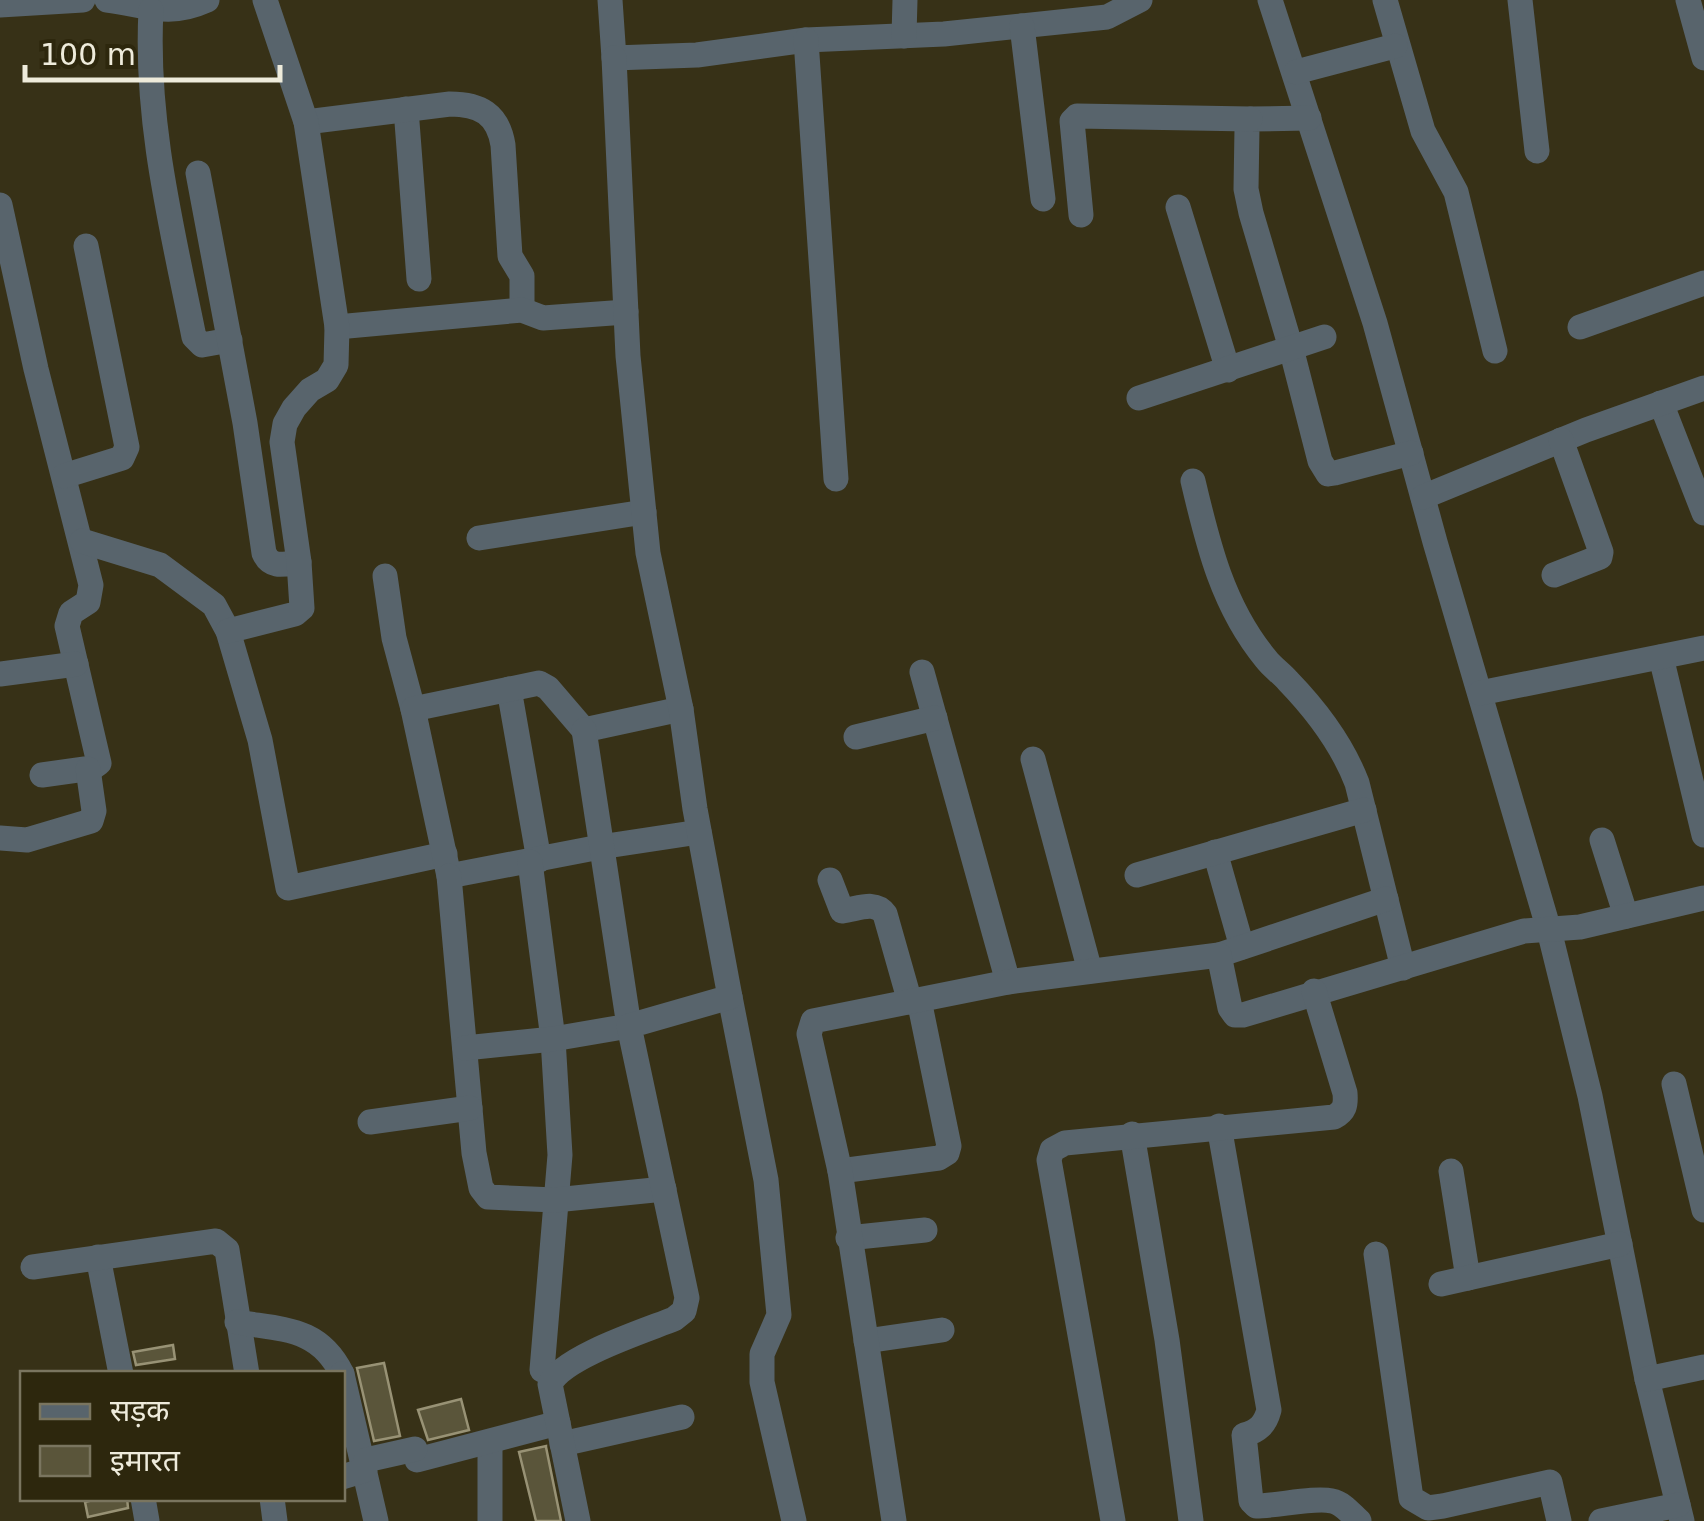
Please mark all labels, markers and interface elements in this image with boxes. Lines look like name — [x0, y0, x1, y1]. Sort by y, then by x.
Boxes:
scale bar — [25, 20, 280, 82]
text: 100 m — [40, 37, 136, 72]
legend — [20, 1371, 345, 1501]
text: सड़क — [110, 1393, 170, 1428]
text: इमारत — [110, 1443, 181, 1478]

